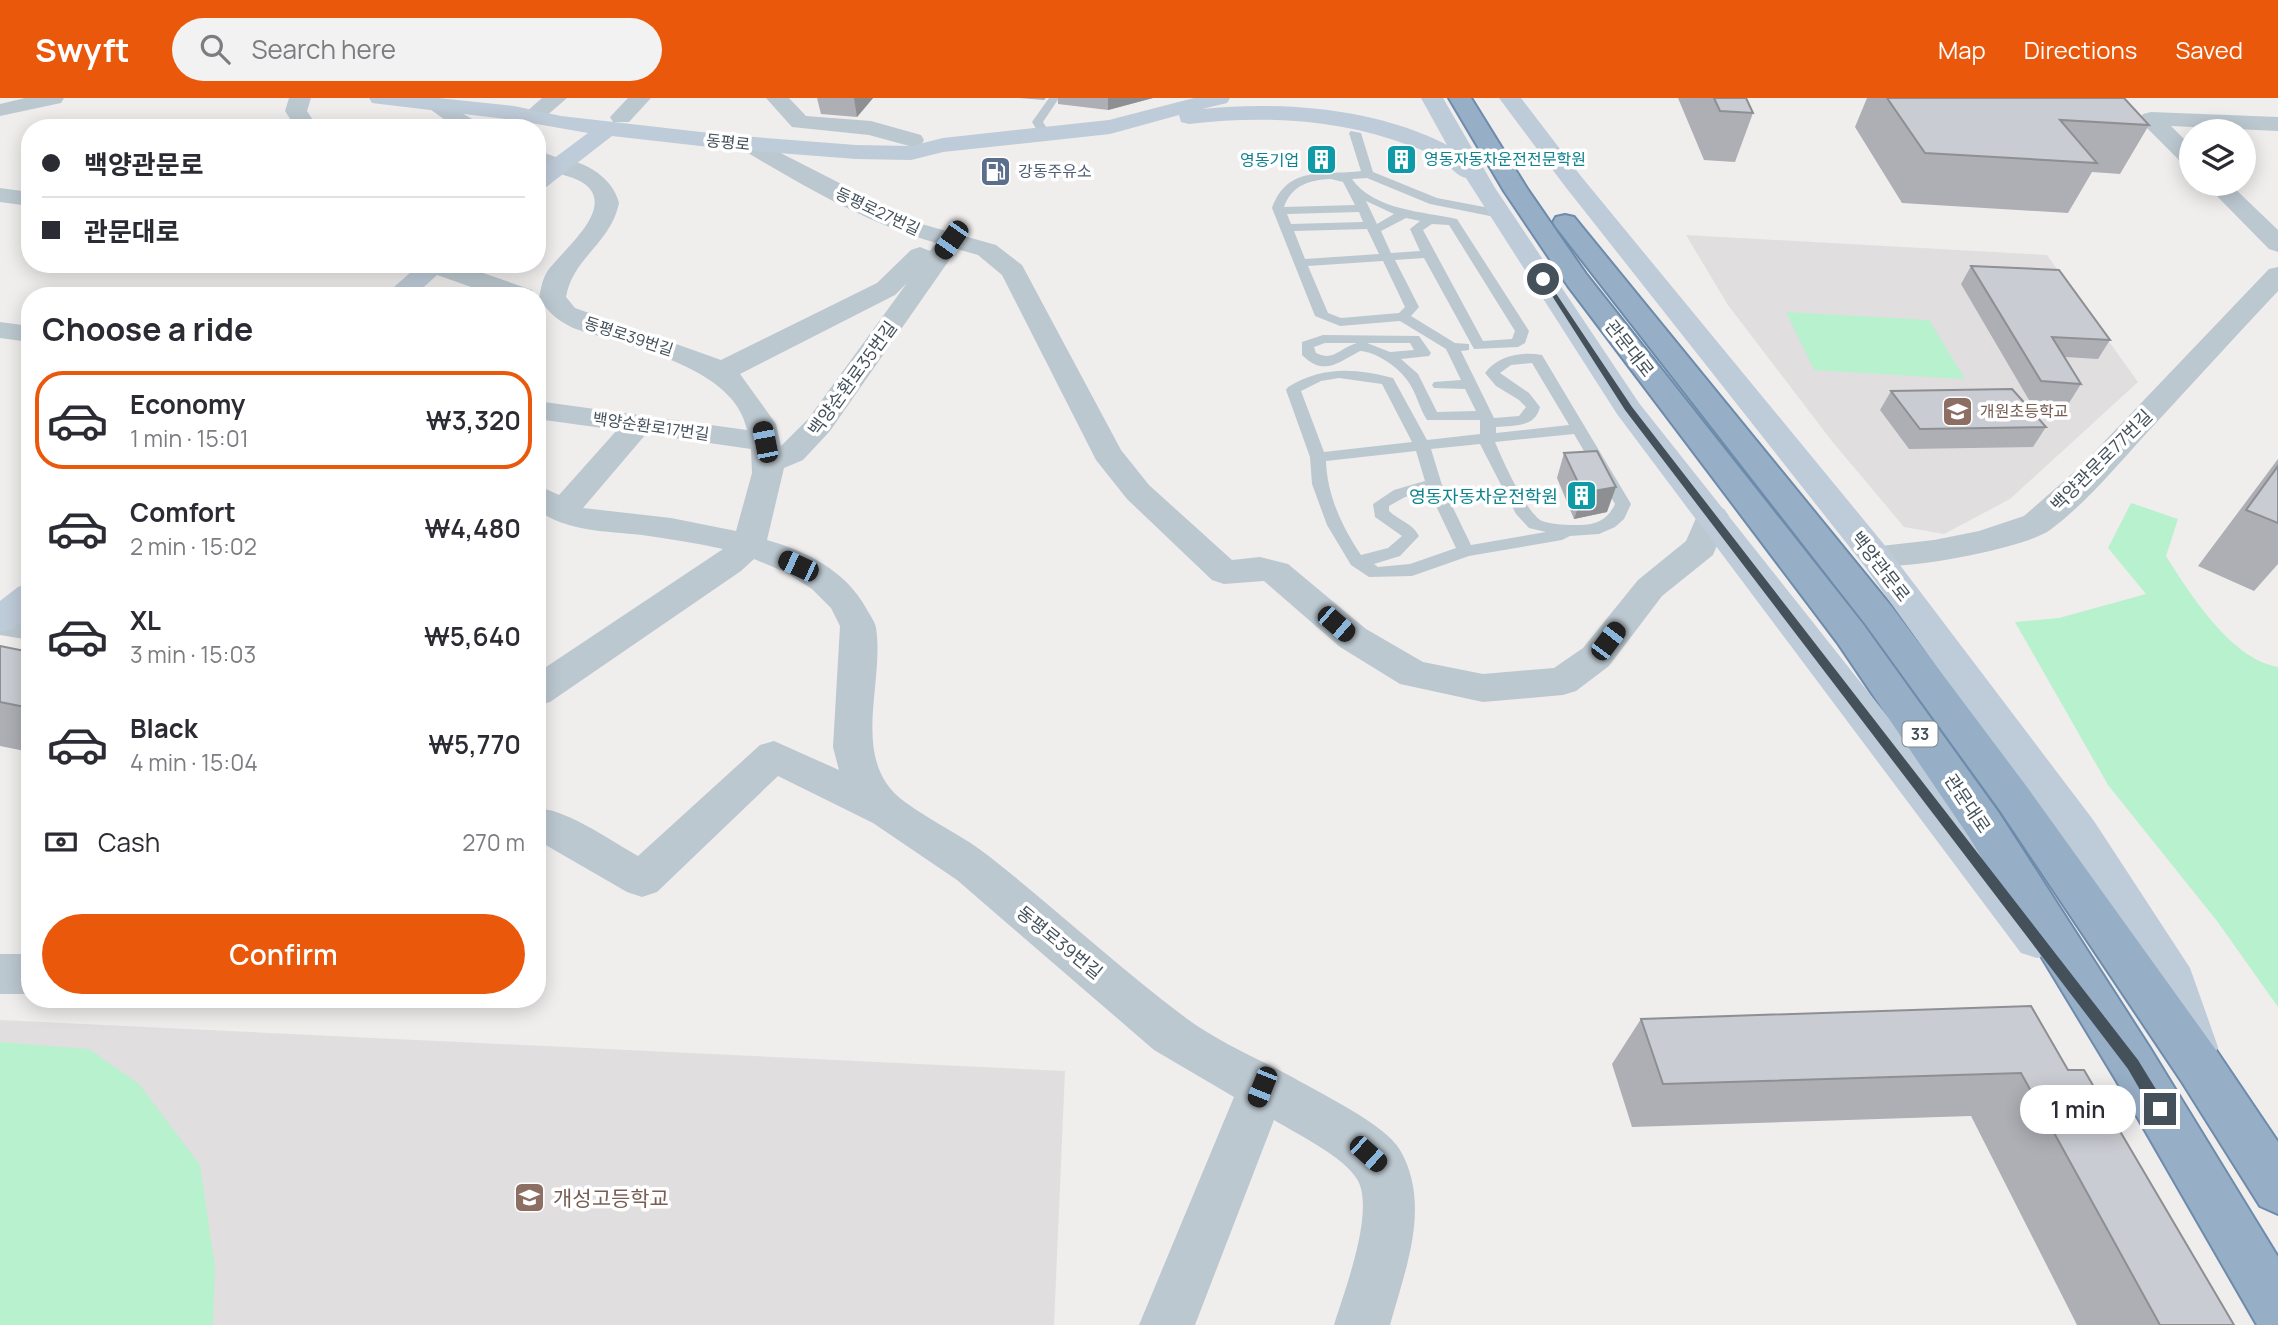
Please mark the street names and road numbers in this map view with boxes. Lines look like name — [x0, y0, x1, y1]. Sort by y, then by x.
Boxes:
street label: 동평로 — [705, 129, 751, 155]
street label: 동평로27번길 — [832, 182, 924, 240]
street label: 동평로39번길 — [582, 311, 676, 361]
street label: 관문대로 — [1600, 315, 1660, 381]
street label: 백양순환로35번길 — [802, 316, 902, 440]
street label: 백양관문로77번길 — [2045, 404, 2157, 516]
street label: 백양순환로17번길 — [591, 407, 711, 445]
street label: 백양관문로 — [1846, 526, 1916, 606]
road number: 33 — [1902, 722, 1938, 747]
street label: 관문대로 — [1940, 769, 1996, 837]
street label: 동평로39번길 — [1012, 900, 1108, 984]

